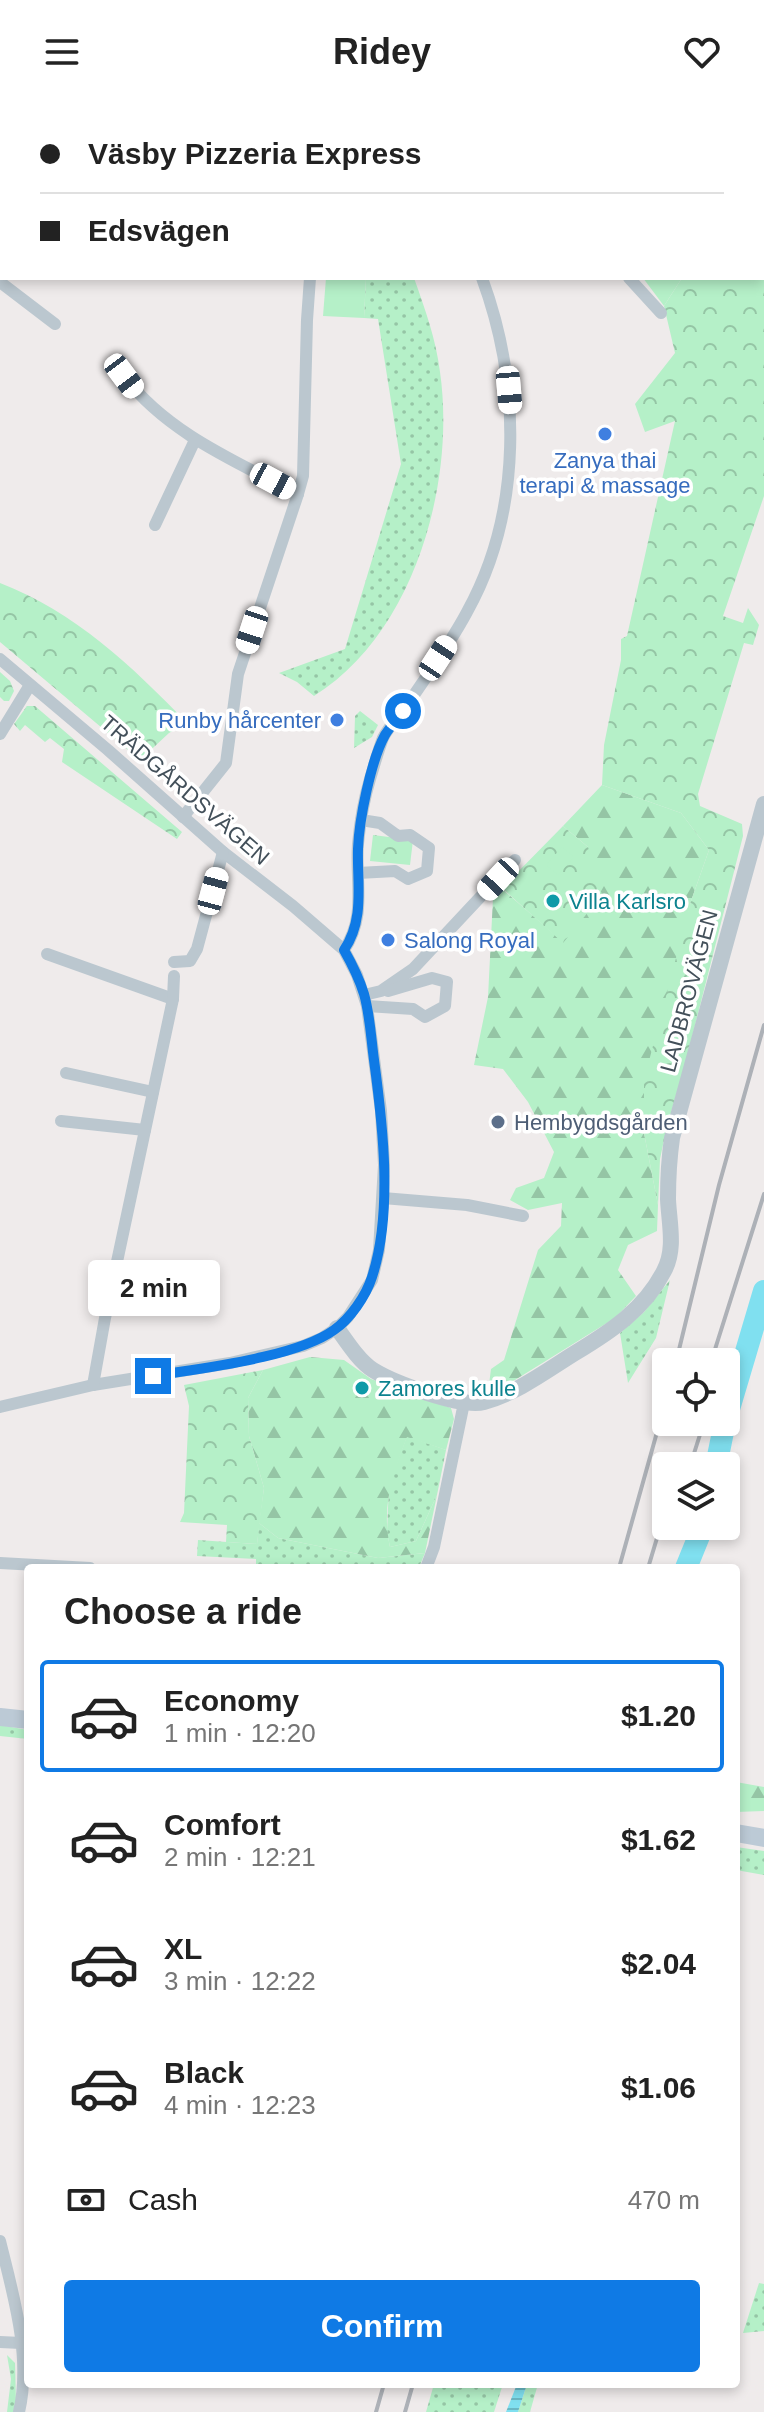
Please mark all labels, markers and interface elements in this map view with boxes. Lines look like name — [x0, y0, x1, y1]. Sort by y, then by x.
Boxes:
icon: menu — [40, 30, 84, 74]
icon: heart — [680, 30, 724, 74]
text: Ridey — [333, 31, 431, 72]
text: Väsby Pizzeria Express — [88, 137, 422, 170]
text: Edsvägen — [88, 214, 230, 247]
car — [100, 350, 148, 402]
car — [495, 365, 523, 415]
marker: Zanya thai terapi & massage — [596, 425, 614, 443]
place label: Zanya thai terapi & massage — [519, 448, 691, 498]
car — [246, 459, 300, 503]
car — [233, 603, 271, 657]
car — [415, 631, 461, 685]
route start — [385, 693, 421, 729]
place label: Runby hårcenter — [158, 708, 321, 733]
street label: TRÄDGÅRDSVÄGEN — [96, 710, 274, 870]
marker: Runby hårcenter — [328, 711, 346, 729]
car — [473, 853, 523, 905]
car — [195, 865, 231, 917]
place label: Villa Karlsro — [569, 889, 686, 914]
marker: Villa Karlsro — [544, 892, 562, 910]
street label: LADBROVÄGEN — [655, 907, 723, 1075]
place label: Salong Royal — [404, 928, 535, 953]
marker: Salong Royal — [379, 931, 397, 949]
place label: Hembygdsgården — [514, 1110, 688, 1135]
marker: Hembygdsgården — [489, 1113, 507, 1131]
callout: 2 min — [87, 1260, 219, 1316]
text: 2 min — [120, 1273, 188, 1303]
map controls — [652, 1348, 740, 1540]
button: locate — [652, 1348, 740, 1436]
route end — [135, 1358, 171, 1394]
place label: Zamores kulle — [378, 1376, 516, 1401]
marker: Zamores kulle — [353, 1379, 371, 1397]
button: layers — [652, 1452, 740, 1540]
text: Choose a ride — [64, 1591, 302, 1632]
icon: car — [68, 1680, 140, 1752]
text: Economy — [164, 1684, 299, 1717]
text: $1.20 — [621, 1699, 696, 1732]
text: 1 min · 12:20 — [164, 1718, 316, 1748]
icon: car — [68, 1804, 140, 1876]
text: Comfort — [164, 1808, 281, 1841]
text: $1.62 — [621, 1823, 696, 1856]
text: 2 min · 12:21 — [164, 1842, 316, 1872]
icon: car — [68, 1928, 140, 2000]
text: XL — [164, 1932, 202, 1965]
text: $2.04 — [621, 1947, 696, 1980]
text: 3 min · 12:22 — [164, 1966, 316, 1996]
icon: car — [68, 2052, 140, 2124]
text: Black — [164, 2056, 244, 2089]
text: $1.06 — [621, 2071, 696, 2104]
text: 4 min · 12:23 — [164, 2090, 316, 2120]
icon: cash — [64, 2178, 108, 2222]
text: Cash — [128, 2183, 198, 2216]
text: 470 m — [628, 2185, 700, 2215]
button: Confirm — [64, 2280, 700, 2372]

